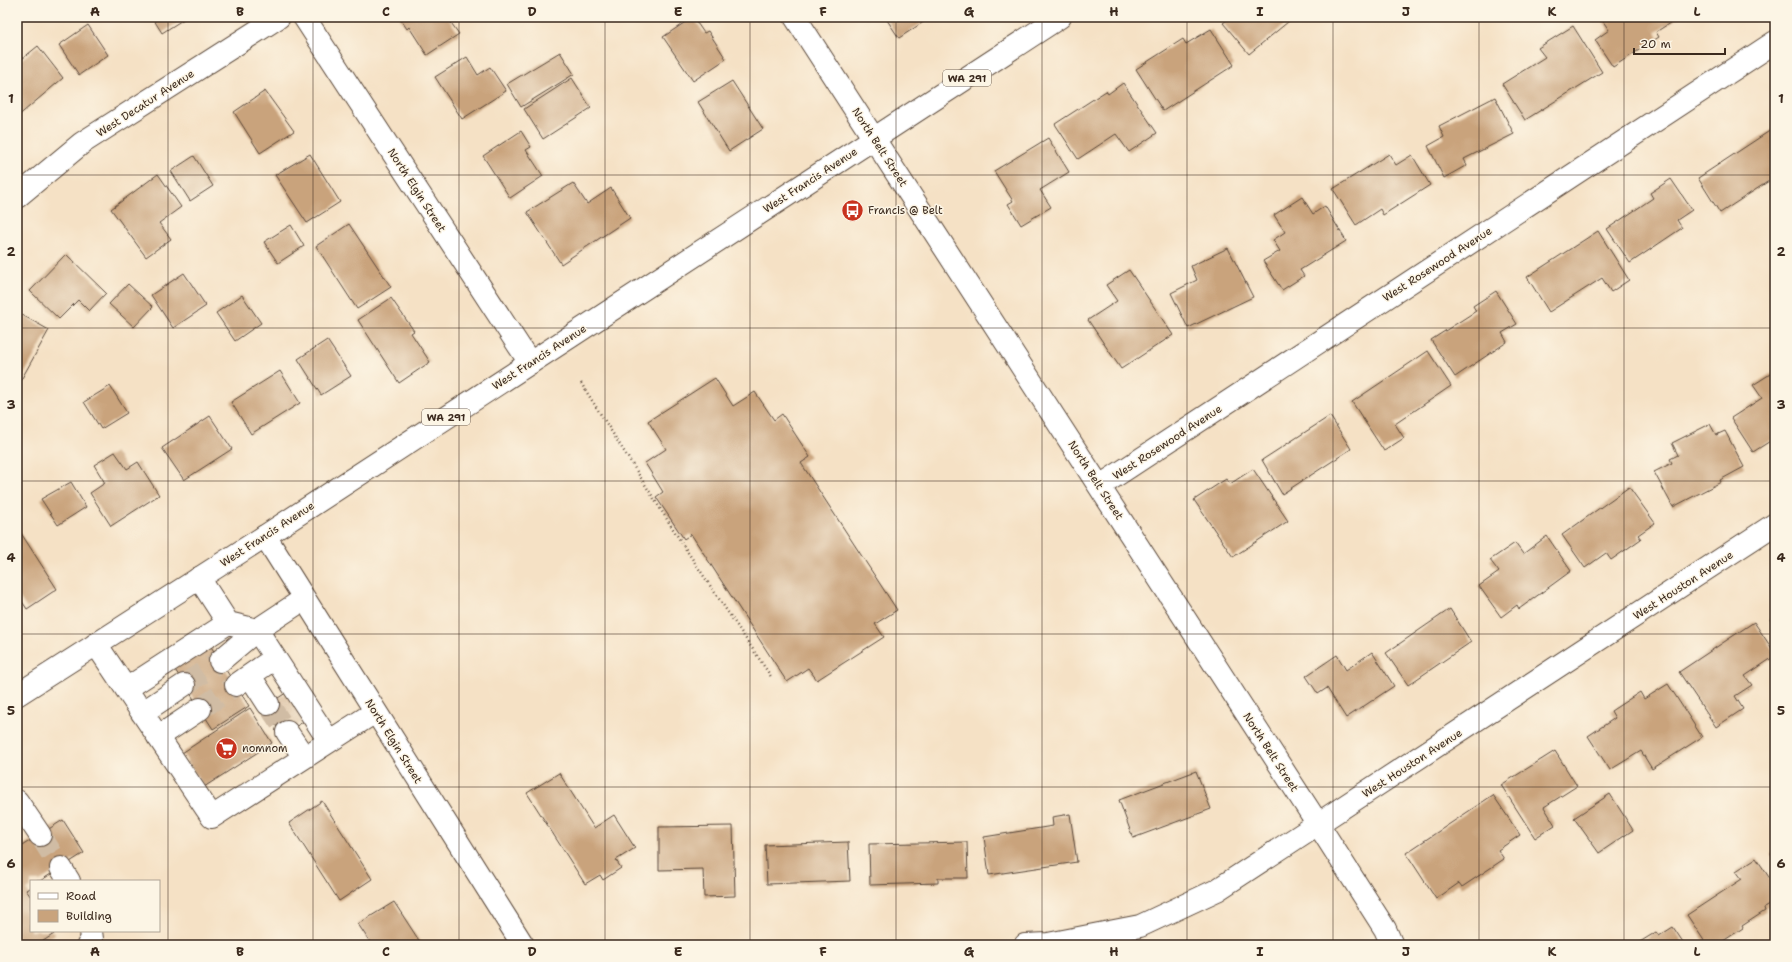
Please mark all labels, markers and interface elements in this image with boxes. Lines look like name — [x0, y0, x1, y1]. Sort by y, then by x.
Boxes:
text: A — [90, 3, 100, 20]
text: B — [236, 3, 244, 20]
text: C — [382, 3, 390, 20]
text: D — [527, 3, 537, 20]
text: E — [674, 3, 683, 20]
text: F — [819, 3, 827, 20]
text: G — [964, 3, 975, 20]
text: H — [1109, 3, 1119, 20]
text: I — [1256, 3, 1264, 20]
text: J — [1402, 3, 1410, 20]
text: K — [1548, 3, 1557, 20]
text: L — [1693, 3, 1701, 20]
scale bar — [1634, 30, 1725, 56]
text: 20 m — [1640, 36, 1671, 52]
street label: West Decatur Avenue — [93, 66, 197, 141]
road number: WA 291 — [943, 70, 991, 86]
text: 1 — [8, 90, 14, 107]
text: 1 — [1778, 90, 1784, 107]
street label: North Belt Street — [848, 105, 911, 190]
street label: West Francis Avenue — [760, 144, 860, 217]
street label: North Elgin Street — [384, 145, 449, 235]
bus stop icon: Francis @ Belt — [839, 197, 865, 223]
place label: Francis @ Belt — [868, 203, 943, 218]
street label: West Rosewood Avenue — [1380, 223, 1495, 305]
text: 2 — [6, 243, 16, 260]
text: 2 — [1776, 243, 1786, 260]
street label: West Francis Avenue — [489, 321, 589, 394]
text: 3 — [6, 396, 16, 413]
text: 3 — [1776, 396, 1786, 413]
street label: West Rosewood Avenue — [1110, 401, 1225, 483]
road number: WA 291 — [422, 409, 470, 425]
street label: North Belt Street — [1064, 438, 1127, 523]
street label: West Francis Avenue — [217, 498, 317, 571]
street label: West Houston Avenue — [1630, 547, 1736, 623]
text: 4 — [6, 549, 16, 566]
text: 4 — [1776, 549, 1786, 566]
street label: North Elgin Street — [361, 696, 426, 787]
text: 5 — [7, 702, 15, 719]
text: 5 — [1777, 702, 1785, 719]
street label: North Belt Street — [1239, 710, 1302, 795]
street label: West Houston Avenue — [1359, 725, 1465, 801]
supermarket icon: nomnom — [214, 735, 240, 761]
place label: nomnom — [242, 741, 288, 756]
text: 6 — [6, 855, 16, 872]
text: 6 — [1776, 855, 1786, 872]
legend — [30, 880, 160, 932]
text: Road — [66, 888, 97, 904]
text: Building — [66, 908, 112, 924]
text: A — [90, 943, 100, 960]
text: B — [236, 943, 244, 960]
text: C — [382, 943, 390, 960]
text: D — [527, 943, 537, 960]
text: E — [674, 943, 683, 960]
text: F — [819, 943, 827, 960]
text: G — [964, 943, 975, 960]
text: H — [1109, 943, 1119, 960]
text: I — [1256, 943, 1264, 960]
text: J — [1402, 943, 1410, 960]
text: K — [1548, 943, 1557, 960]
text: L — [1693, 943, 1701, 960]

